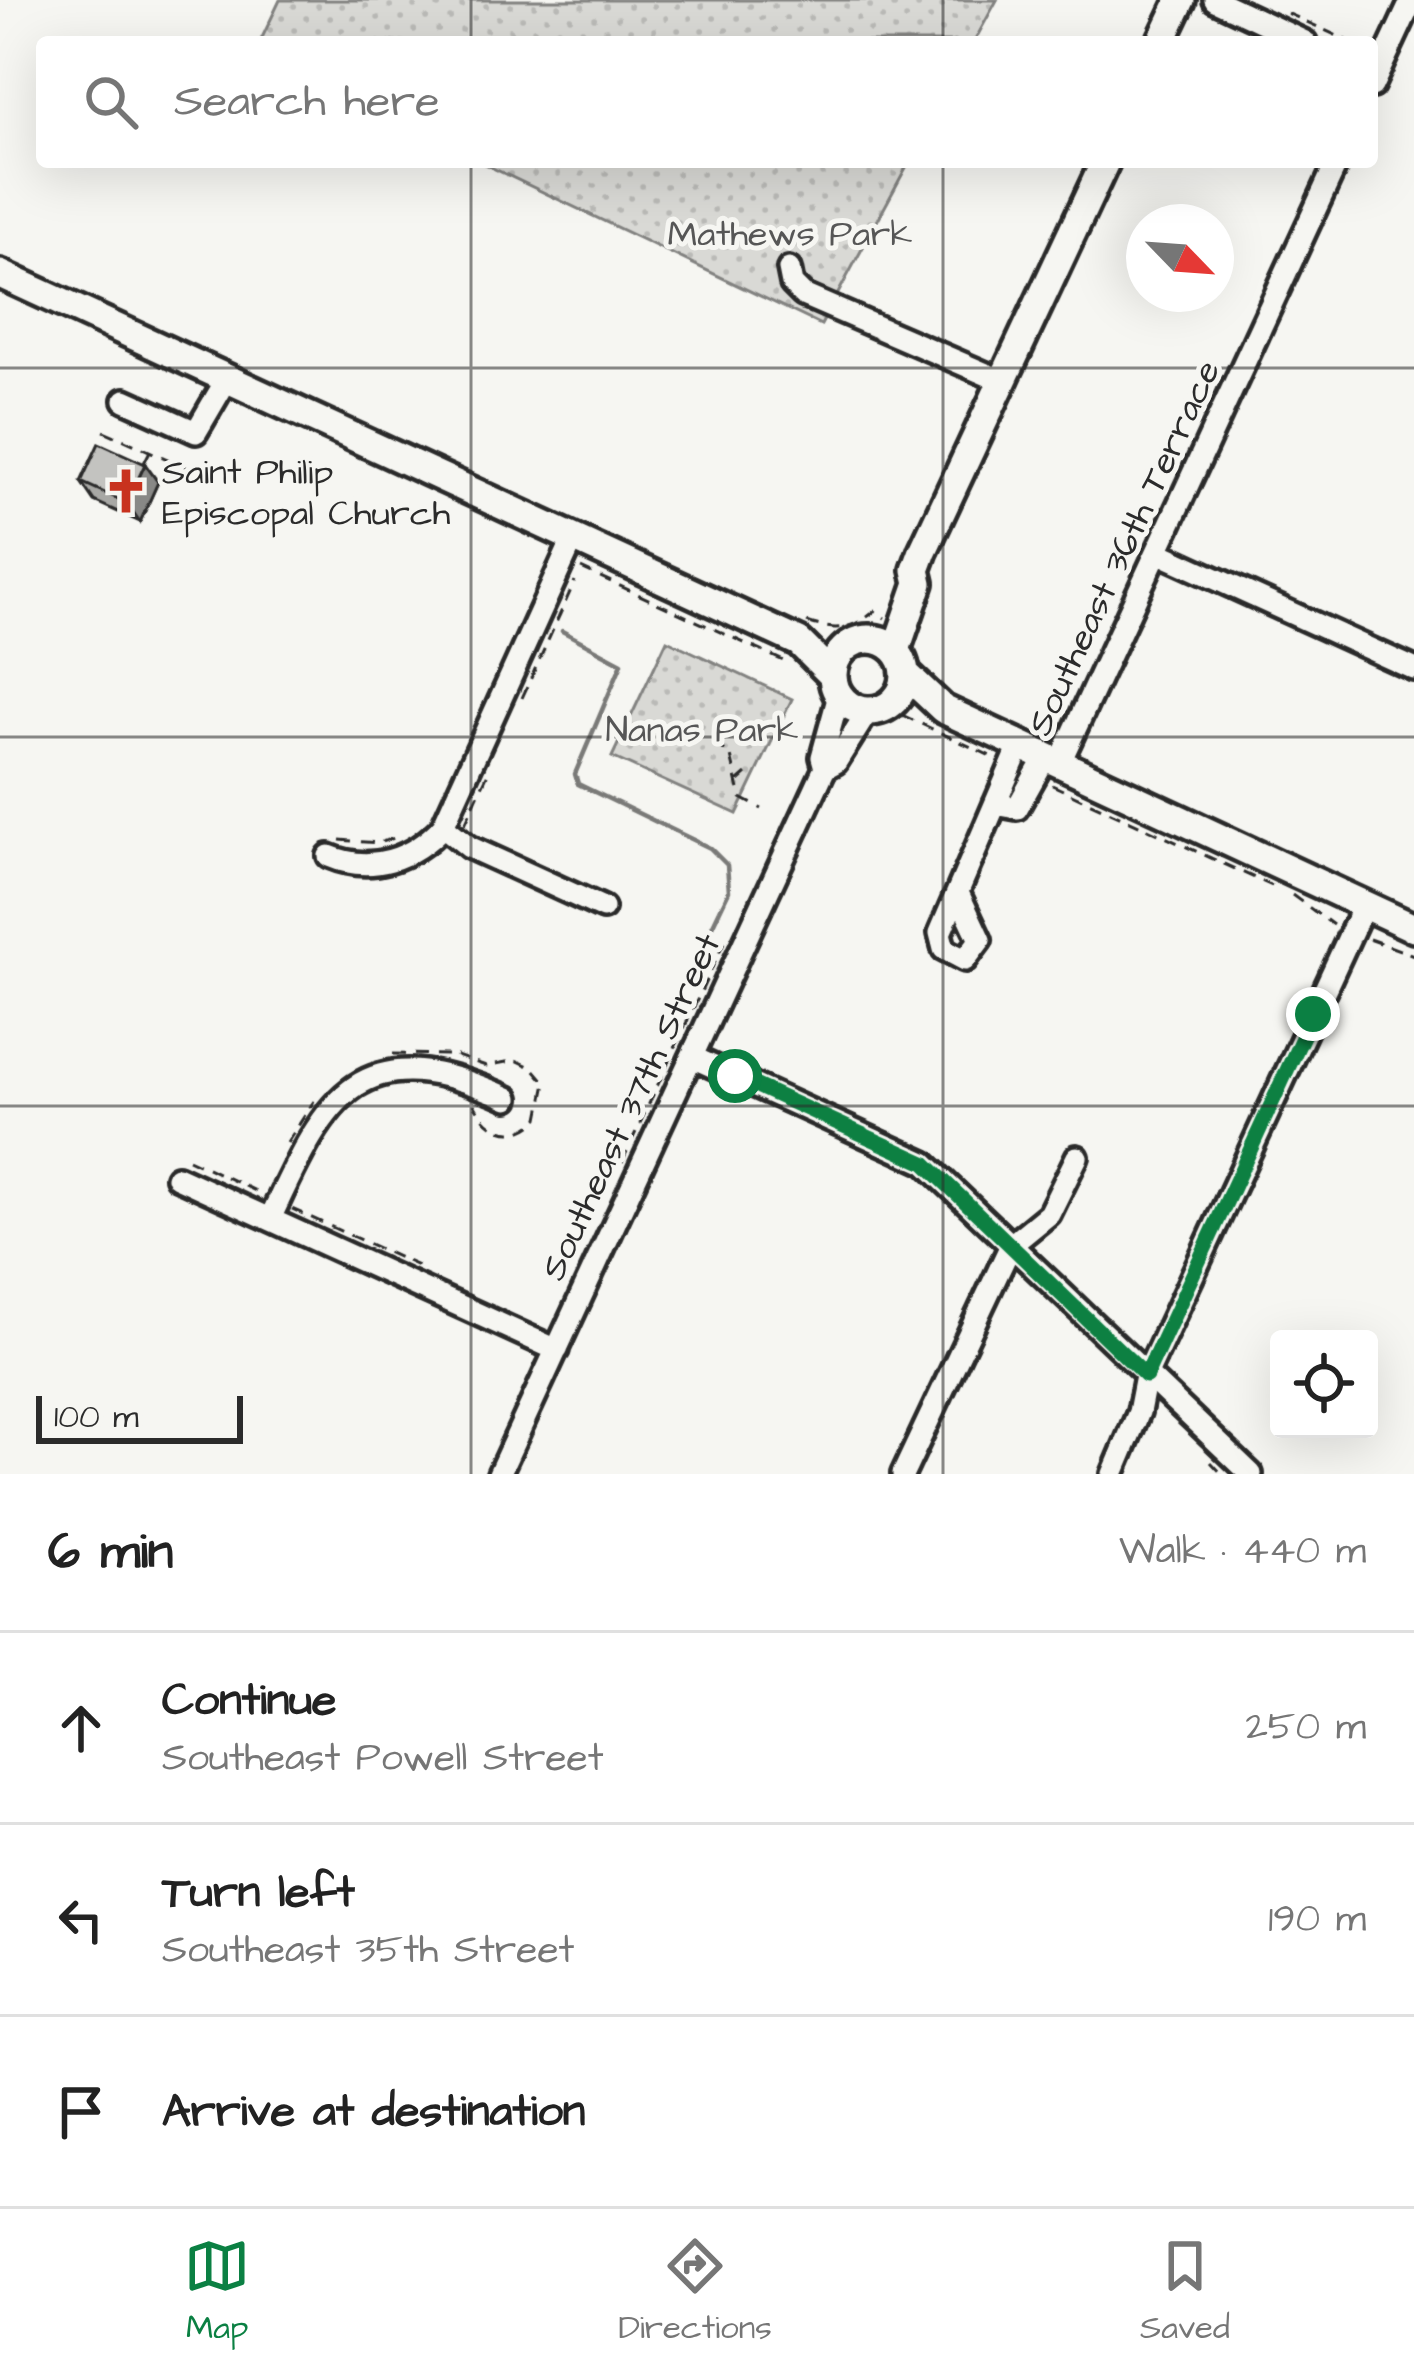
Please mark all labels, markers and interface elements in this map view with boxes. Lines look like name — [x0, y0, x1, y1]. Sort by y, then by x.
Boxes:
search box — [36, 36, 1378, 168]
icon: search — [78, 69, 144, 135]
text: Search here — [174, 71, 440, 133]
north arrow — [1126, 204, 1234, 312]
park label: Mathews Park — [668, 209, 912, 260]
street label: Southeast 36th Terrace — [1015, 352, 1234, 744]
place label: Saint Philip Episcopal Church — [162, 447, 451, 539]
church icon: Saint Philip Episcopal Church — [101, 466, 151, 516]
park label: Nanas Park — [606, 705, 798, 756]
street label: Southeast 37th Street — [528, 925, 734, 1289]
route end — [1286, 987, 1340, 1041]
route start — [708, 1049, 762, 1103]
map controls — [1270, 1330, 1378, 1438]
button: locate — [1270, 1330, 1378, 1438]
scale bar — [36, 1390, 243, 1443]
text: 100 m — [54, 1394, 139, 1440]
text: 6 min — [48, 1517, 173, 1588]
text: Walk · 440 m — [1119, 1525, 1366, 1579]
text: Continue — [162, 1670, 336, 1732]
icon: ahead — [48, 1695, 114, 1761]
text: 250 m — [1245, 1701, 1366, 1755]
text: Southeast Powell Street — [162, 1732, 603, 1786]
text: Turn left — [162, 1862, 355, 1924]
icon: left — [48, 1887, 114, 1953]
text: 190 m — [1268, 1893, 1366, 1947]
text: Southeast 35th Street — [162, 1924, 574, 1978]
icon: arrive — [48, 2079, 114, 2145]
text: Arrive at destination — [162, 2081, 585, 2143]
tab: Map — [184, 2233, 250, 2351]
tab: Directions — [618, 2233, 772, 2351]
tab: Saved — [1140, 2233, 1230, 2351]

